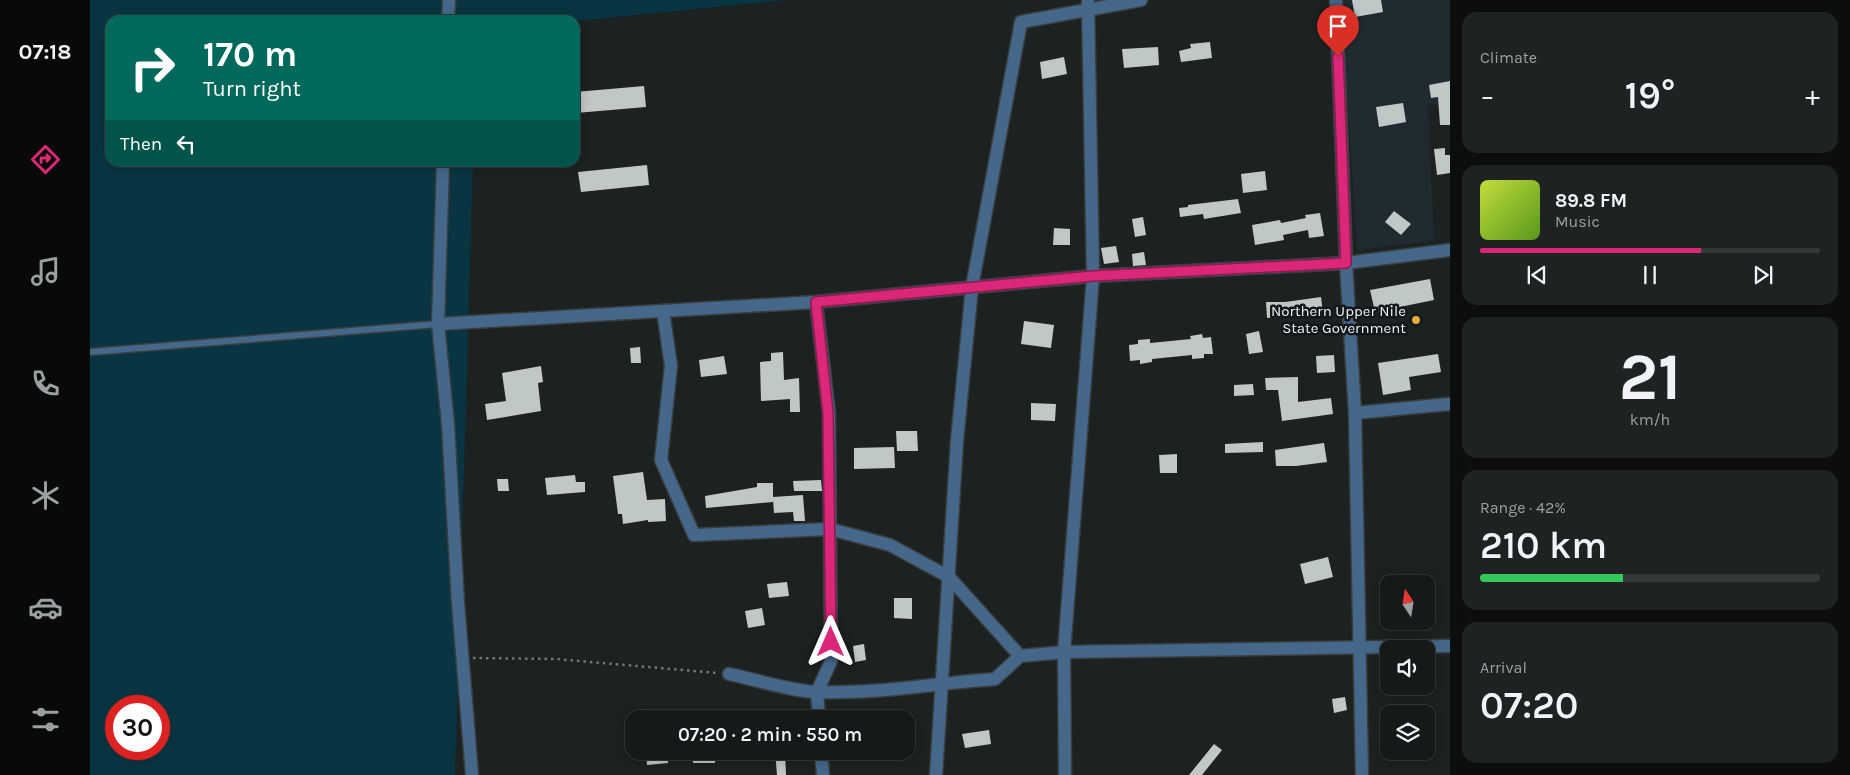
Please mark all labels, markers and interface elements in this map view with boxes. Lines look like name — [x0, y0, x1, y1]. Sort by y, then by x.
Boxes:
pin — [1317, 5, 1359, 56]
icon: arrive — [1324, 12, 1352, 40]
text: 170 m — [203, 34, 297, 75]
icon: right — [120, 35, 185, 100]
text: 07:18 — [19, 39, 71, 65]
text: Climate — [1480, 48, 1537, 67]
text: 19° — [1625, 73, 1675, 118]
text: Turn right — [203, 76, 301, 102]
text: − — [1480, 79, 1495, 112]
text: + — [1805, 79, 1820, 112]
icon: left — [172, 130, 200, 158]
text: Then — [120, 133, 162, 155]
icon: directions — [28, 142, 63, 177]
text: 89.8 FM — [1555, 190, 1627, 212]
text: Music — [1555, 212, 1600, 231]
icon: music — [28, 254, 63, 289]
icon: previous — [1523, 261, 1551, 289]
icon: pause — [1636, 261, 1664, 289]
icon: next — [1749, 261, 1777, 289]
place label: Northern Upper Nile State Government — [1271, 302, 1406, 337]
marker: Northern Upper Nile State Government — [1410, 314, 1422, 326]
text: 21 — [1619, 339, 1681, 415]
icon: phone — [28, 366, 63, 401]
text: km/h — [1630, 410, 1670, 429]
icon: climate — [28, 478, 63, 513]
text: Range · 42% — [1480, 498, 1566, 517]
text: 210 km — [1480, 523, 1607, 568]
north arrow — [1380, 575, 1435, 630]
map controls — [1380, 575, 1435, 760]
icon: car — [28, 590, 63, 625]
position arrow — [804, 615, 856, 667]
button: sound — [1380, 640, 1435, 695]
text: Arrival — [1480, 658, 1527, 677]
text: 07:20 — [1480, 683, 1578, 728]
speed limit sign: 30 — [105, 695, 170, 760]
icon: filters — [28, 702, 63, 737]
button: layers — [1380, 705, 1435, 760]
text: 07:20 · 2 min · 550 m — [678, 724, 862, 746]

